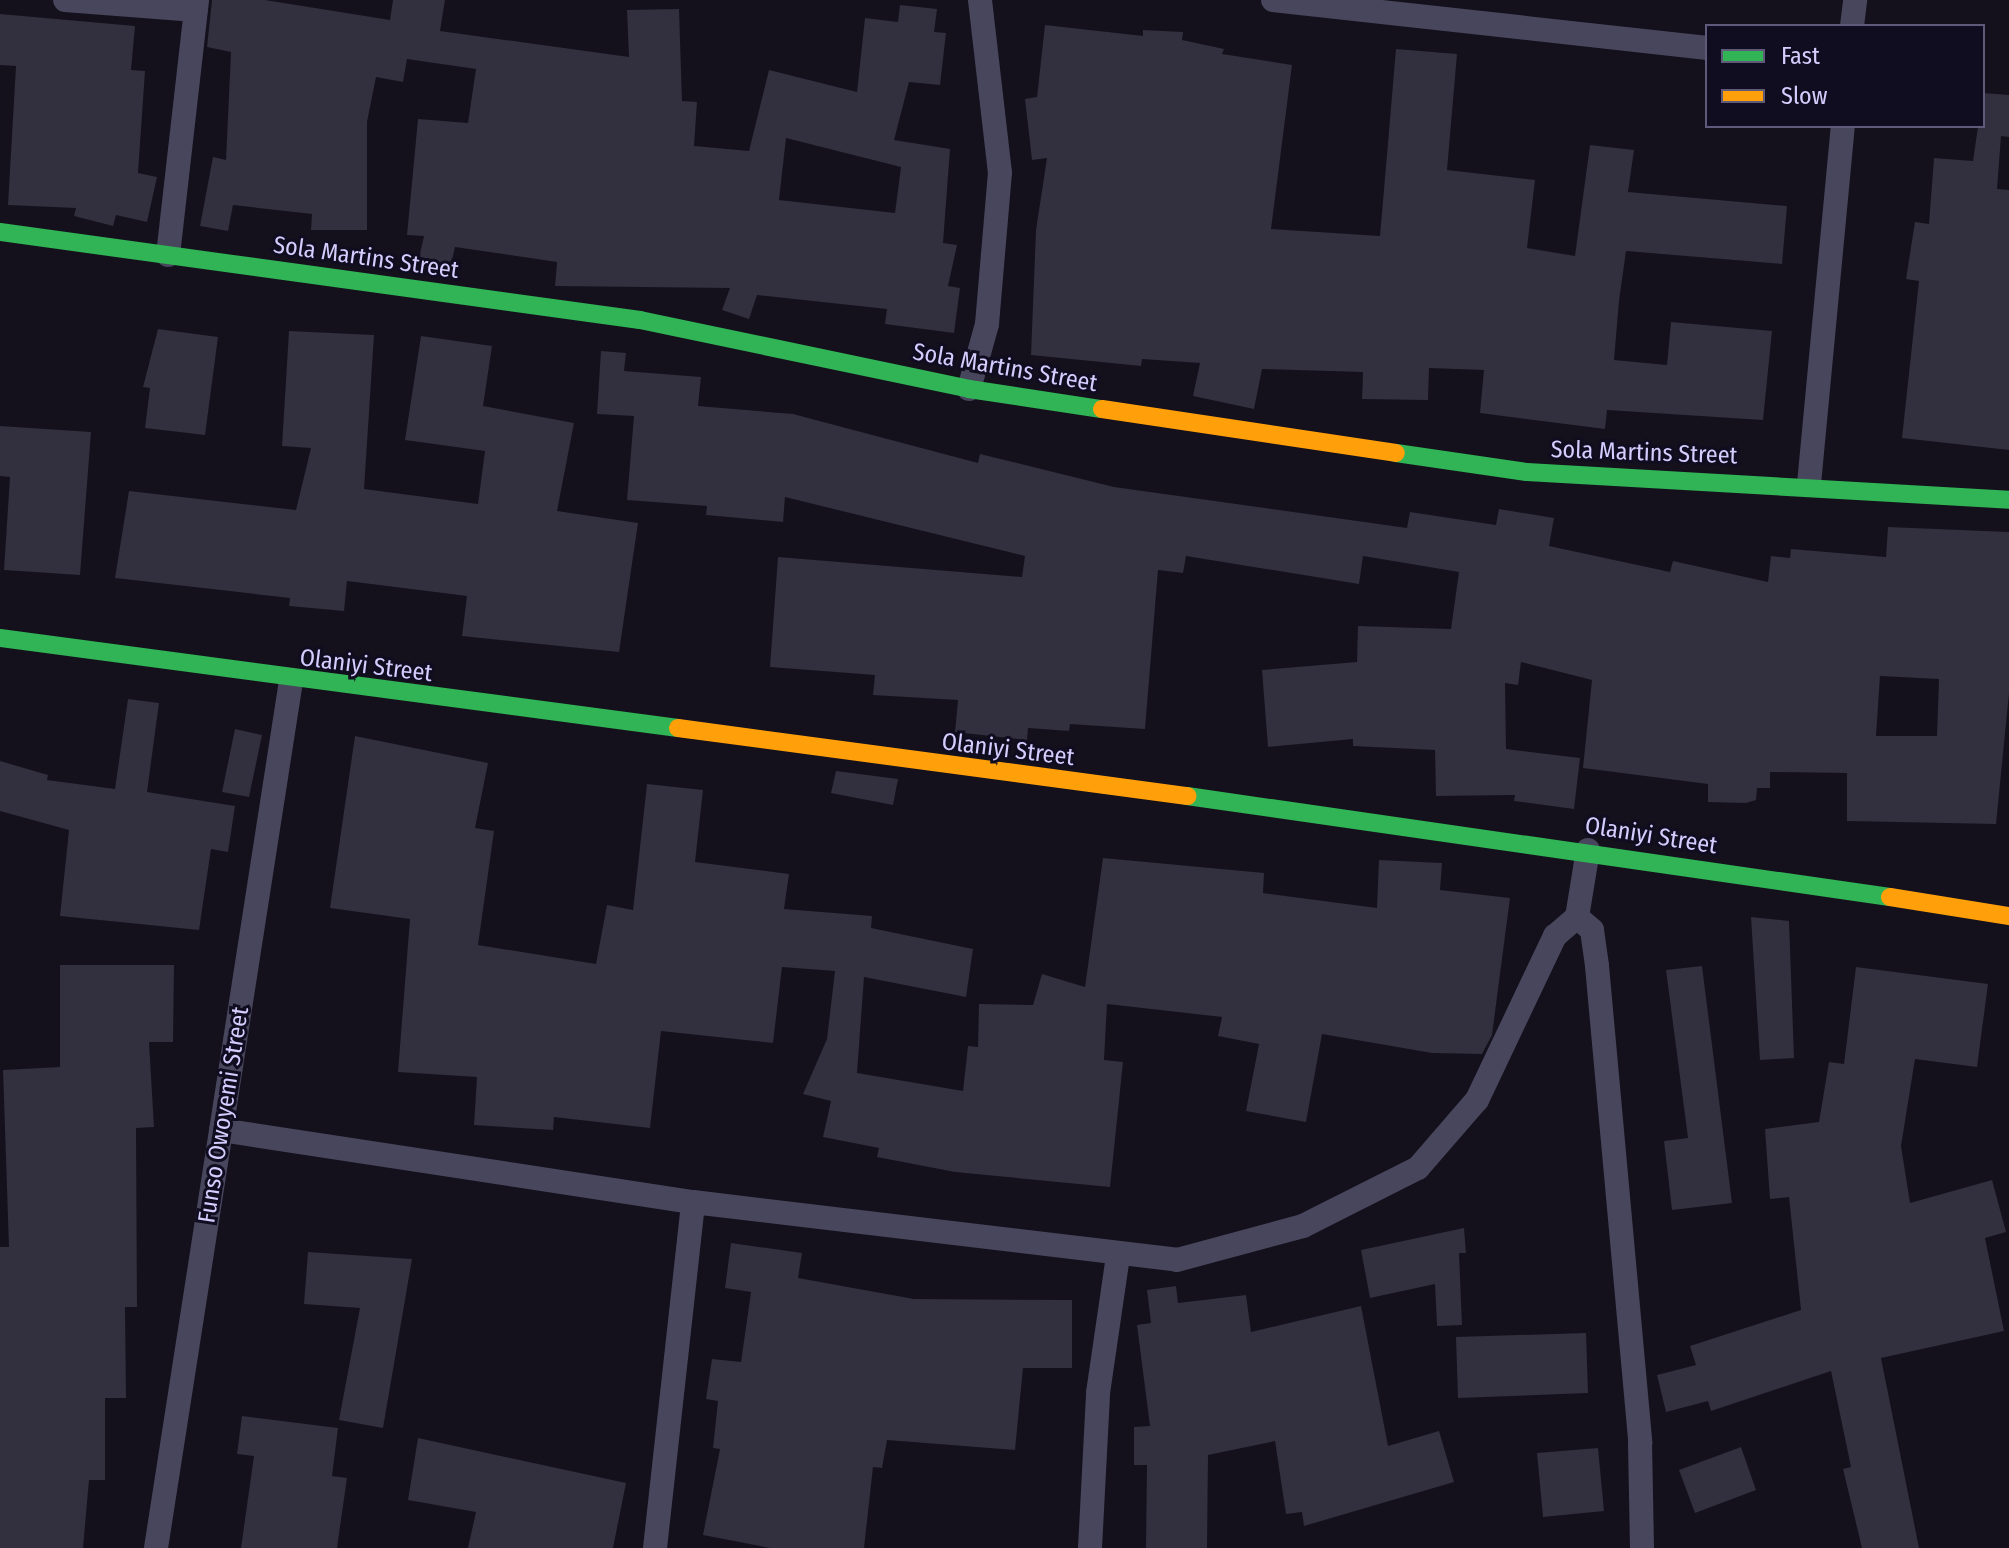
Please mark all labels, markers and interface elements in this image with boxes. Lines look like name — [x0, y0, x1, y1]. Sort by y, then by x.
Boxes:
legend — [1705, 24, 1985, 128]
text: Fast — [1781, 42, 1820, 70]
text: Slow — [1781, 82, 1827, 110]
street label: Sola Martins Street — [272, 231, 460, 285]
street label: Sola Martins Street — [911, 338, 1099, 398]
street label: Sola Martins Street — [1550, 435, 1738, 471]
street label: Olaniyi Street — [298, 644, 434, 688]
street label: Olaniyi Street — [940, 728, 1076, 772]
street label: Olaniyi Street — [1583, 811, 1719, 861]
street label: Funso Owoyemi Street — [193, 1005, 255, 1225]

